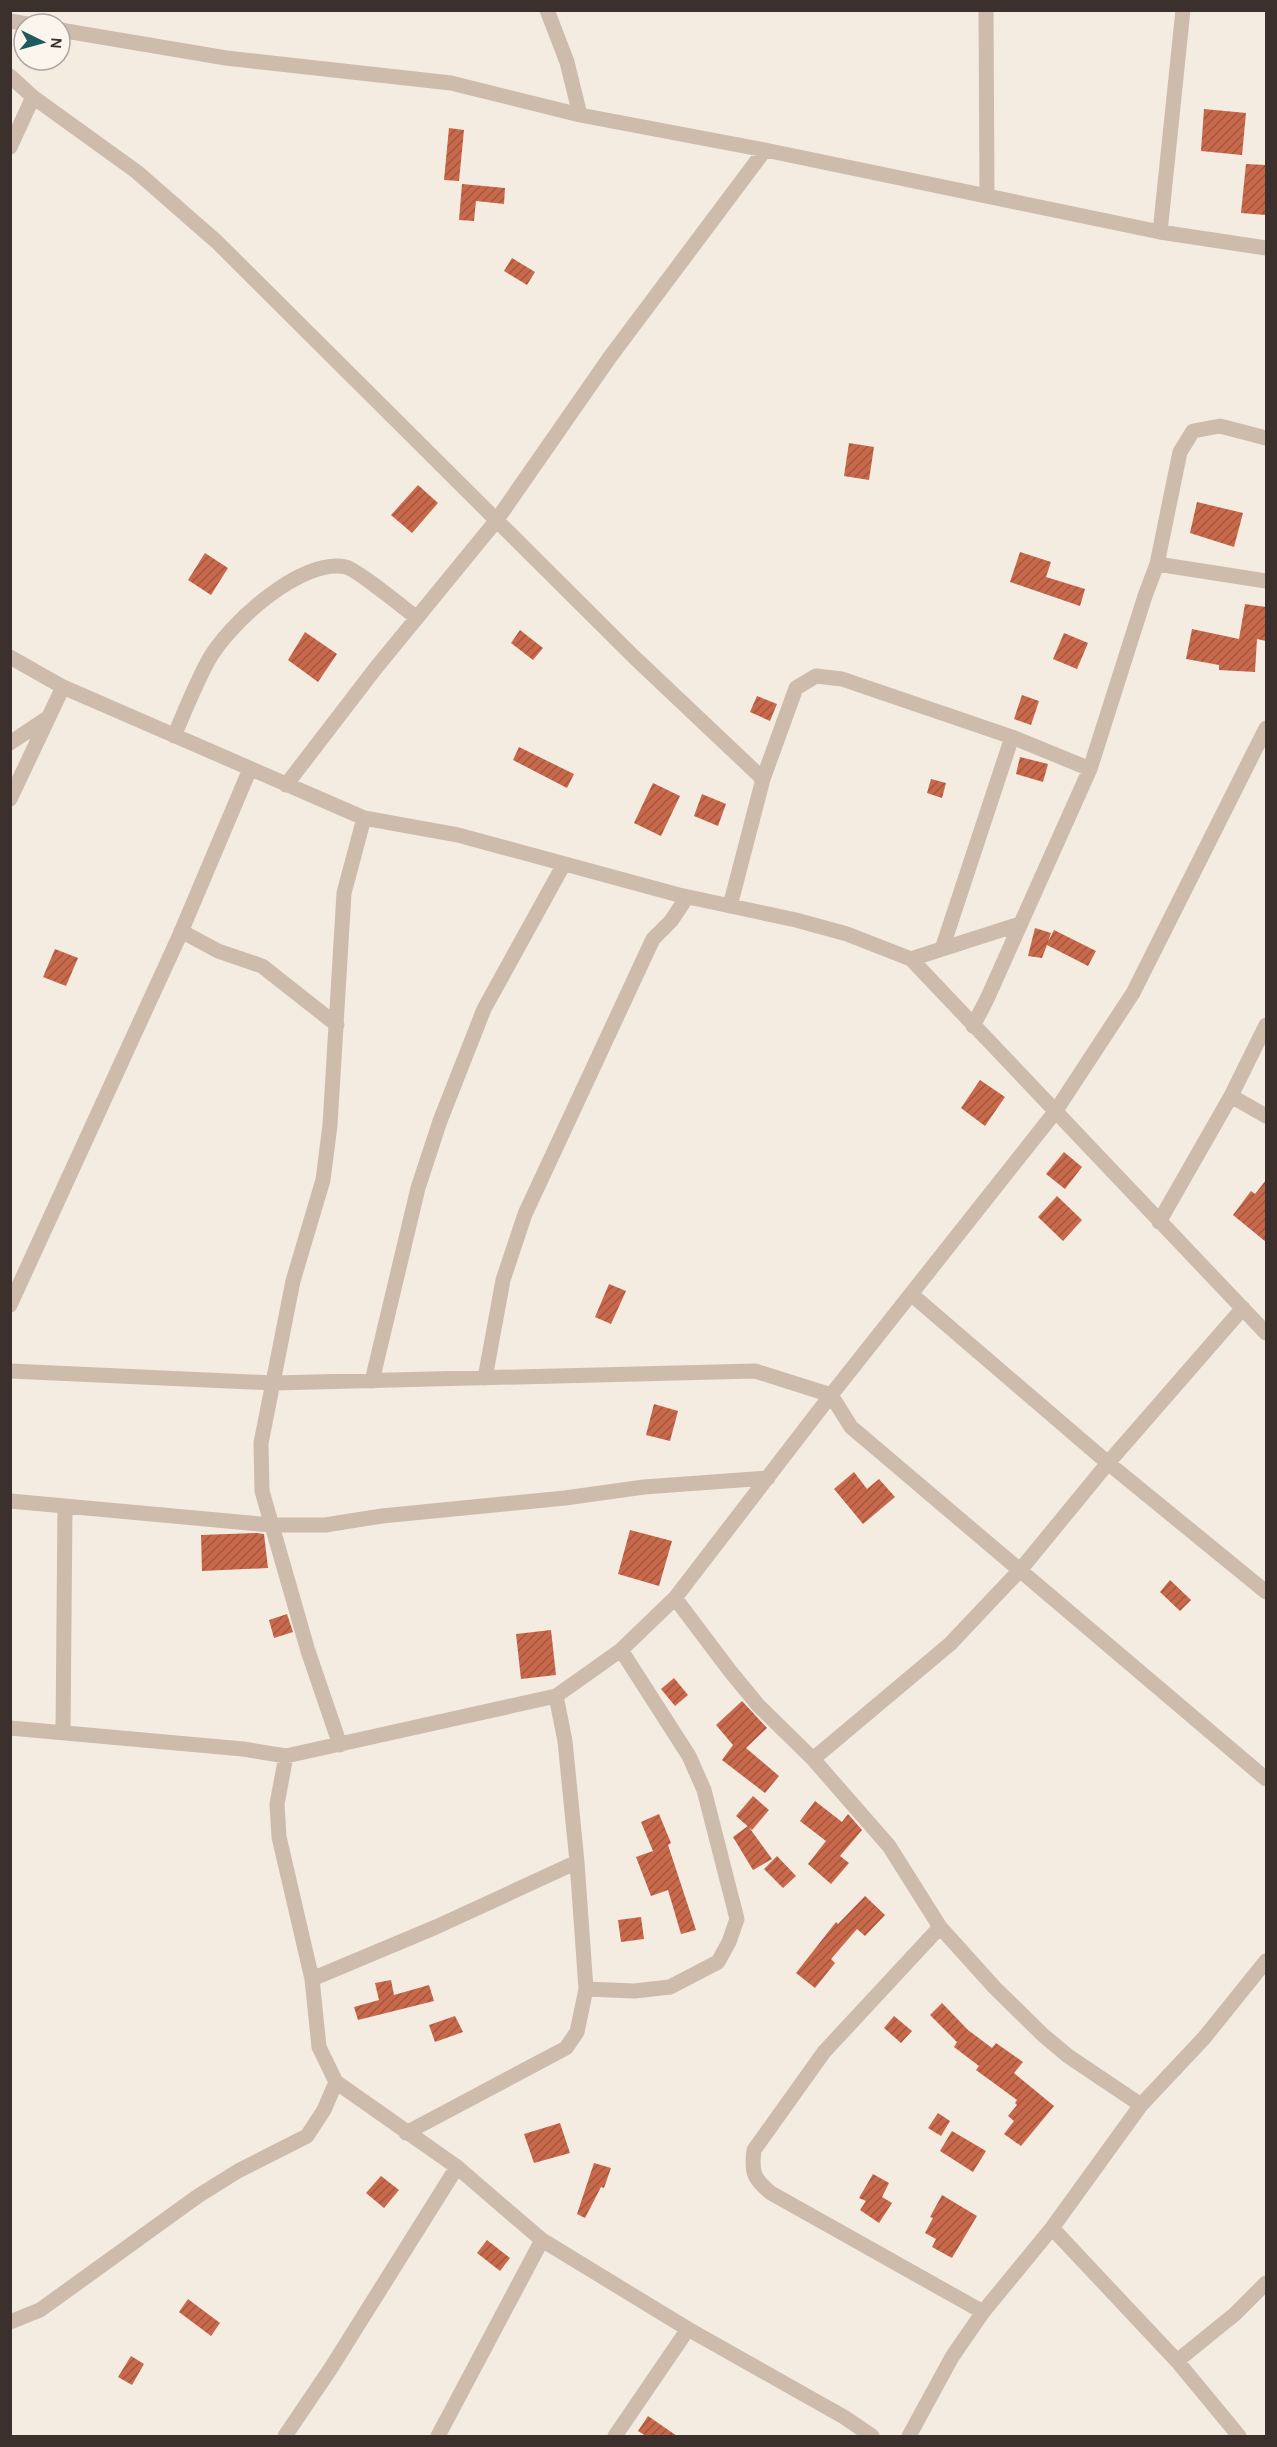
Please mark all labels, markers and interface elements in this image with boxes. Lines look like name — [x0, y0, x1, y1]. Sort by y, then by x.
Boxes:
north arrow — [12, 12, 72, 72]
text: N — [46, 37, 66, 50]

